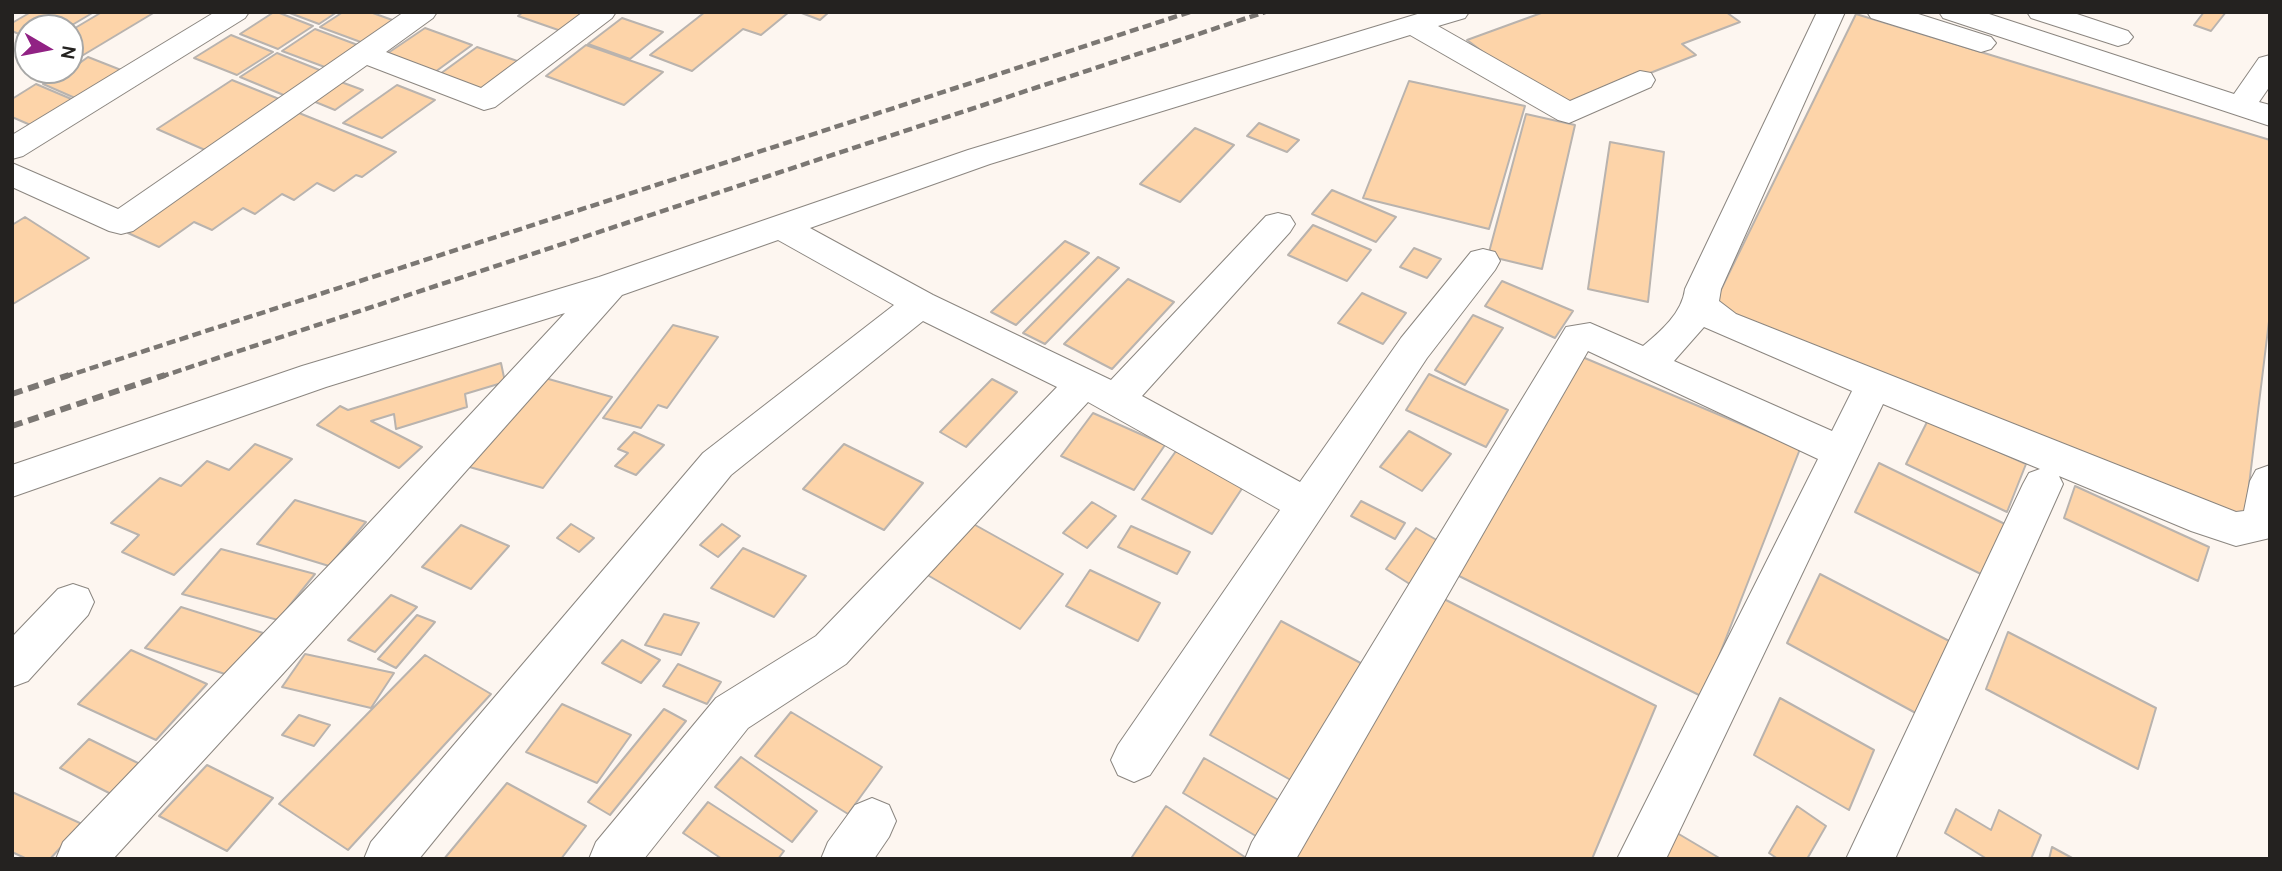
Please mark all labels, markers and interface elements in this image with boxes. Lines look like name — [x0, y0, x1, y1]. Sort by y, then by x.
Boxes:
north arrow — [14, 14, 84, 84]
text: N — [56, 44, 81, 61]

